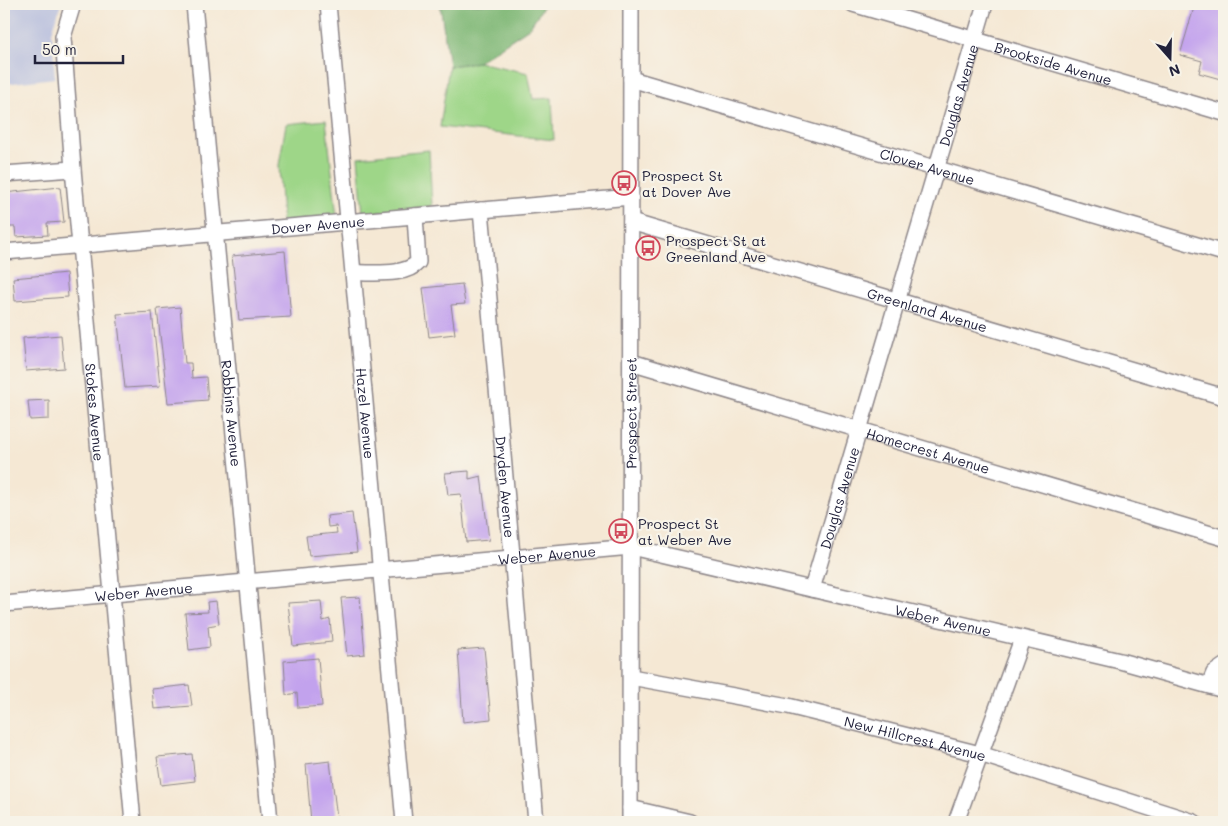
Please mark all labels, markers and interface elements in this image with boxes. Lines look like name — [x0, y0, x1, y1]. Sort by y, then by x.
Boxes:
scale bar — [35, 32, 122, 64]
north arrow — [1146, 32, 1196, 82]
street label: Brookside Avenue — [993, 37, 1114, 89]
text: 50 m — [42, 39, 77, 59]
street label: Douglas Avenue — [934, 42, 982, 149]
text: N — [1166, 60, 1183, 81]
street label: Clover Avenue — [878, 143, 977, 189]
place label: Prospect St at Dover Ave — [642, 166, 731, 201]
bus stop icon: Prospect St at Dover Ave — [611, 170, 637, 196]
street label: Dover Avenue — [270, 211, 365, 238]
place label: Prospect St at Greenland Ave — [666, 231, 766, 266]
bus stop icon: Prospect St at Greenland Ave — [635, 235, 661, 261]
street label: Greenland Avenue — [865, 283, 990, 336]
street label: Prospect Street — [621, 357, 640, 469]
street label: Robbins Avenue — [218, 359, 246, 467]
street label: Stokes Avenue — [81, 362, 109, 462]
street label: Hazel Avenue — [352, 367, 380, 460]
street label: Homecrest Avenue — [864, 423, 992, 478]
street label: Dryden Avenue — [492, 435, 520, 539]
street label: Douglas Avenue — [815, 444, 863, 551]
place label: Prospect St at Weber Ave — [638, 514, 732, 549]
bus stop icon: Prospect St at Weber Ave — [608, 518, 634, 544]
street label: Weber Avenue — [497, 541, 597, 569]
street label: Weber Avenue — [93, 577, 193, 605]
street label: Weber Avenue — [893, 599, 993, 640]
street label: New Hillcrest Avenue — [843, 711, 989, 765]

